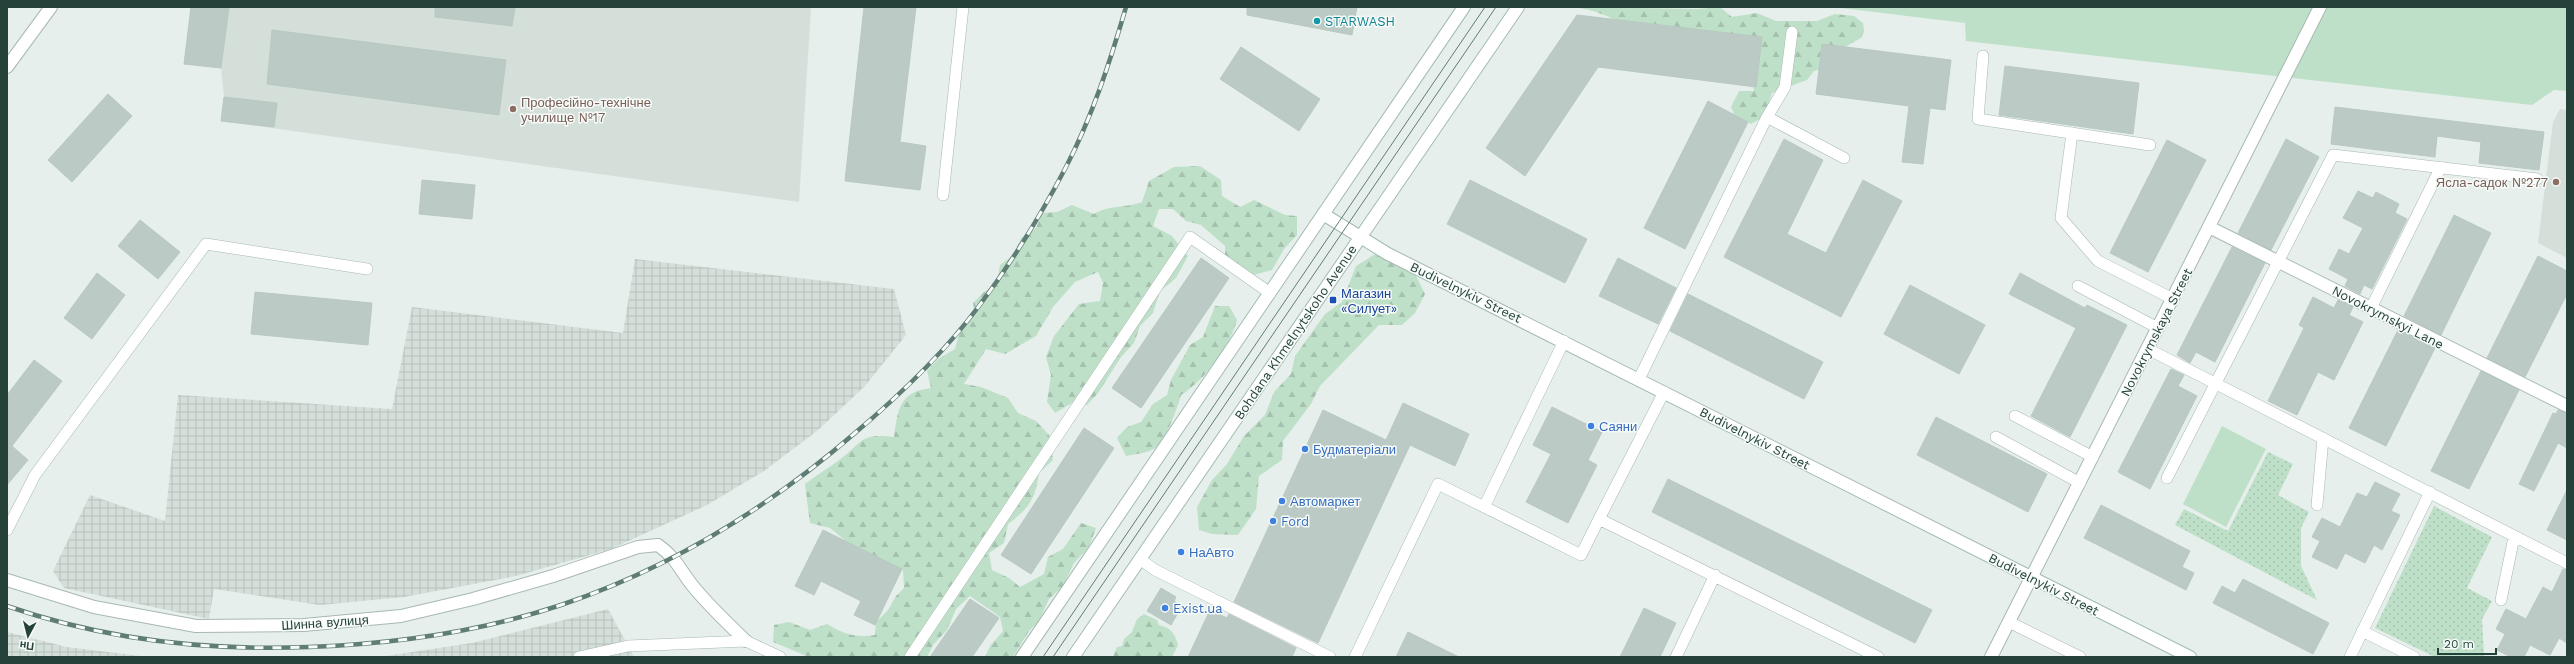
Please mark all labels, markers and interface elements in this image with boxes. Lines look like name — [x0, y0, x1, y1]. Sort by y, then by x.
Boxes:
place label: STARWASH — [1325, 14, 1395, 29]
marker: STARWASH — [1312, 16, 1322, 26]
place label: Професійно-технічне училище №17 — [521, 95, 651, 125]
marker: Професійно-технічне училище №17 — [508, 104, 518, 114]
place label: Ясла-садок №277 — [2436, 175, 2548, 190]
marker: Ясла-садок №277 — [2551, 177, 2561, 187]
street label: Bohdana Khmelnytskoho Avenue — [1231, 242, 1360, 422]
street label: Budivelnykiv Street — [1408, 259, 1524, 326]
street label: Novokrymskaya Street — [2118, 265, 2196, 399]
street label: Novokrymskyi Lane — [2330, 283, 2446, 352]
place label: Магазин «Силует» — [1341, 286, 1397, 316]
marker: Магазин «Силует» — [1328, 295, 1338, 305]
street label: Budivelnykiv Street — [1697, 404, 1813, 473]
place label: Саяни — [1599, 419, 1637, 434]
marker: Саяни — [1586, 421, 1596, 431]
place label: Будматеріали — [1313, 442, 1396, 457]
marker: Будматеріали — [1300, 444, 1310, 454]
place label: Автомаркет — [1290, 494, 1360, 509]
marker: Автомаркет — [1277, 496, 1287, 506]
place label: Ford — [1281, 514, 1309, 529]
marker: Ford — [1268, 516, 1278, 526]
place label: НаАвто — [1189, 545, 1234, 560]
marker: НаАвто — [1176, 547, 1186, 557]
street label: Budivelnykiv Street — [1986, 550, 2102, 619]
place label: Exist.ua — [1173, 601, 1223, 616]
marker: Exist.ua — [1160, 603, 1170, 613]
street label: Шинна вулиця — [281, 612, 369, 633]
north arrow — [8, 616, 48, 656]
scale bar — [2438, 630, 2496, 656]
text: 20 m — [2444, 637, 2474, 651]
text: Пн — [19, 638, 35, 653]

